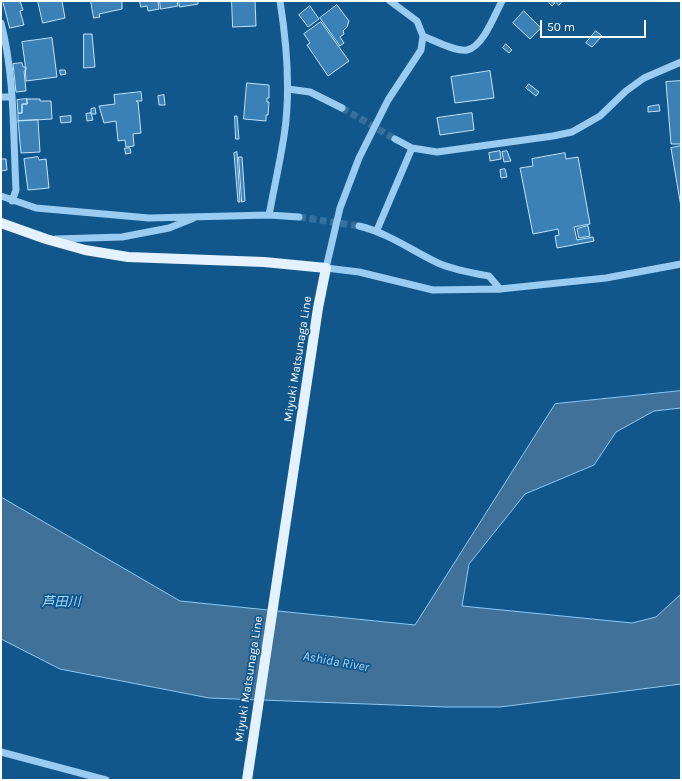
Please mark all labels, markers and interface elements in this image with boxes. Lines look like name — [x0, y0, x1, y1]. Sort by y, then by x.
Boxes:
scale bar — [542, 12, 648, 38]
text: 50 m — [547, 20, 575, 34]
street label: Miyuki Matsunaga Line — [281, 295, 315, 423]
water label: 芦田川 — [42, 594, 80, 610]
street label: Miyuki Matsunaga Line — [232, 615, 266, 743]
water label: Ashida River — [302, 649, 370, 675]

